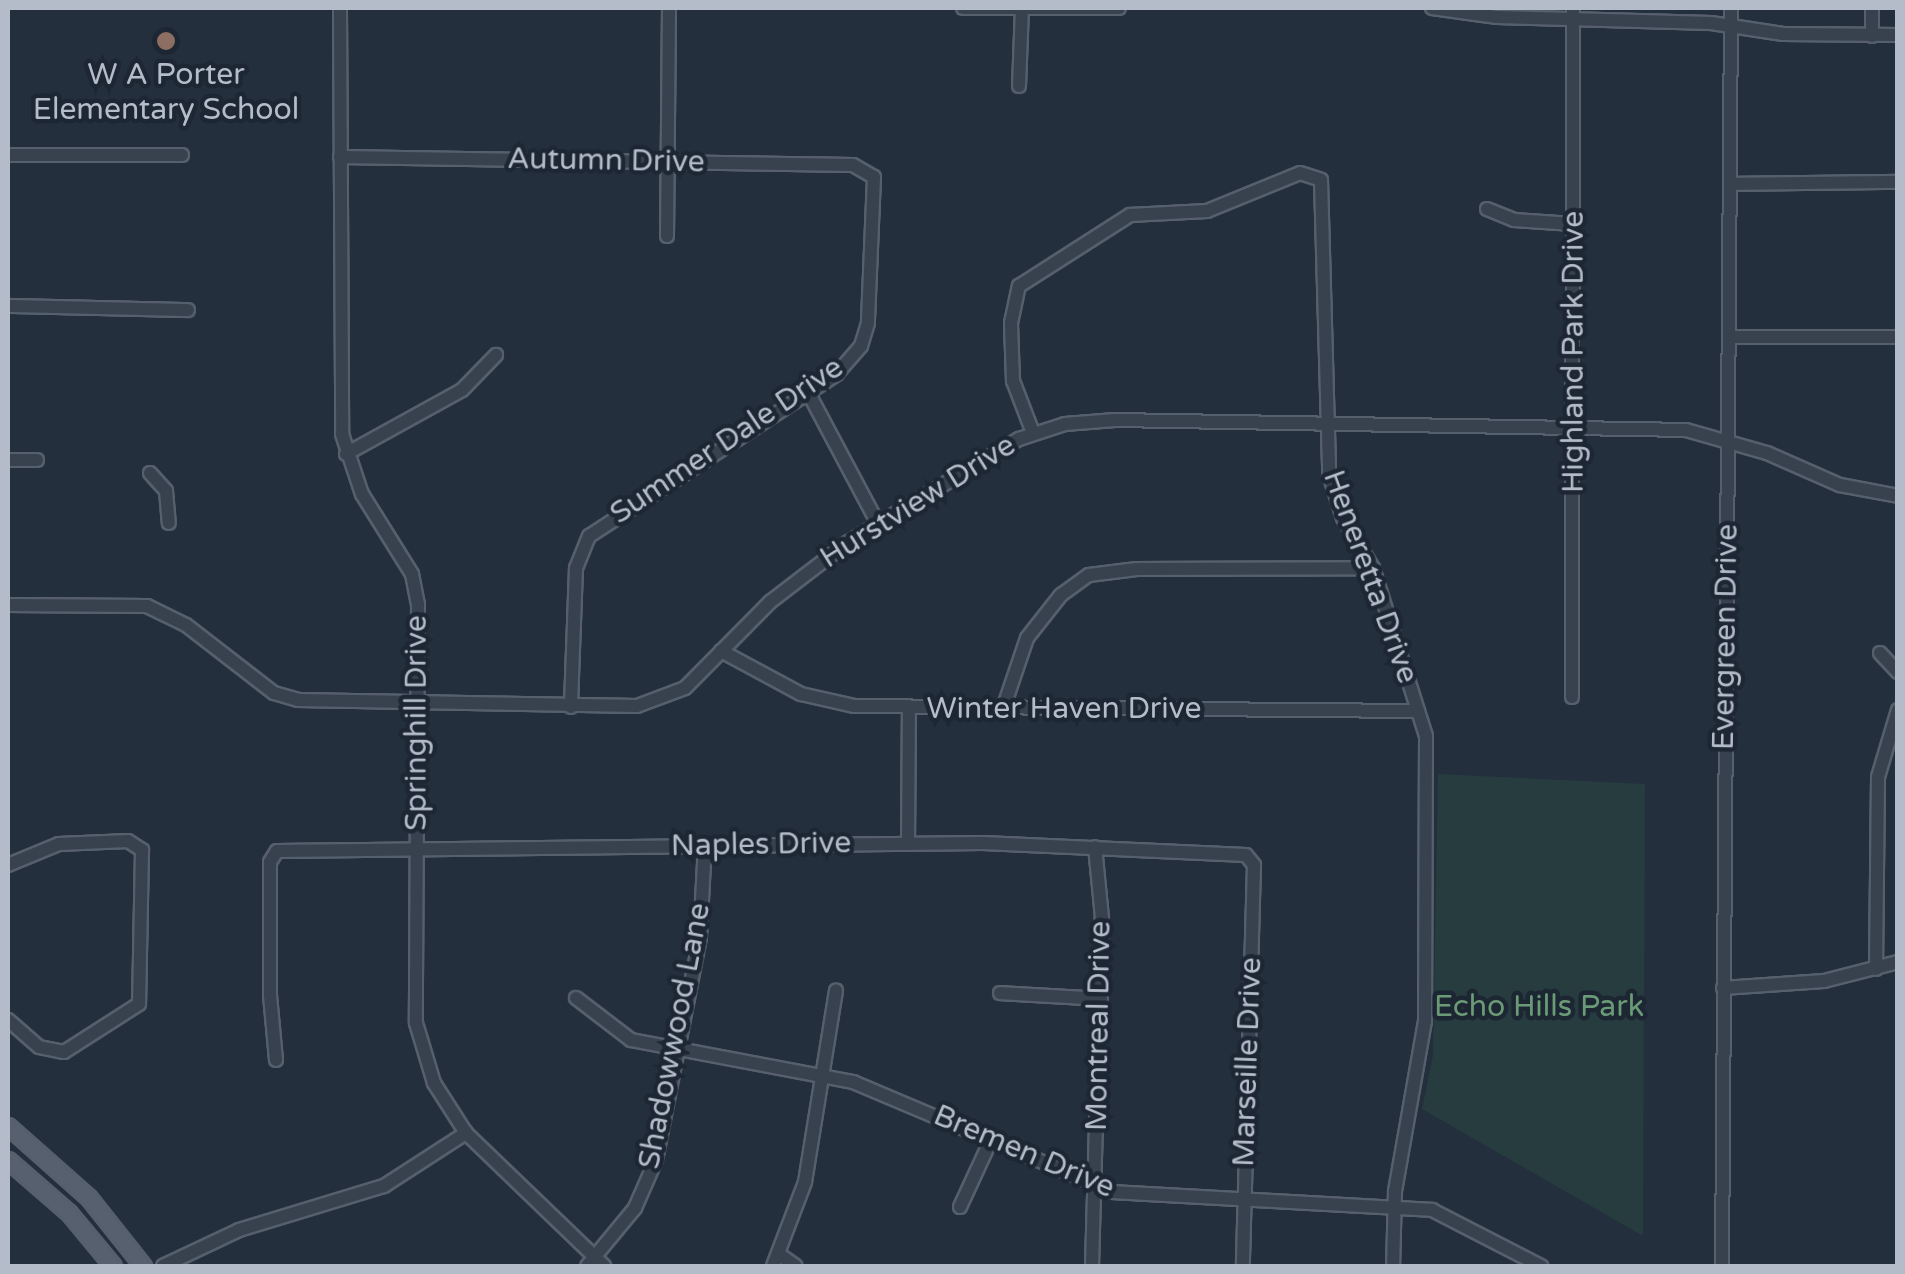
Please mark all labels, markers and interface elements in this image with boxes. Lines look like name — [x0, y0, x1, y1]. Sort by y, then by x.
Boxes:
marker: W A Porter Elementary School — [155, 30, 177, 52]
place label: W A Porter Elementary School — [33, 57, 299, 128]
street label: Autumn Drive — [507, 141, 705, 181]
street label: Highland Park Drive — [1556, 211, 1592, 493]
street label: Summer Dale Drive — [604, 350, 850, 532]
street label: Hurstview Drive — [814, 428, 1022, 576]
street label: Heneretta Drive — [1315, 466, 1425, 688]
street label: Evergreen Drive — [1706, 524, 1746, 750]
street label: Springhill Drive — [399, 615, 435, 831]
street label: Winter Haven Drive — [927, 691, 1201, 727]
street label: Naples Drive — [670, 825, 852, 865]
street label: Shadowwood Lane — [632, 900, 718, 1172]
street label: Montreal Drive — [1079, 921, 1119, 1131]
street label: Marseille Drive — [1226, 957, 1270, 1167]
park label: Echo Hills Park — [1434, 989, 1644, 1025]
street label: Bremen Drive — [928, 1098, 1120, 1206]

